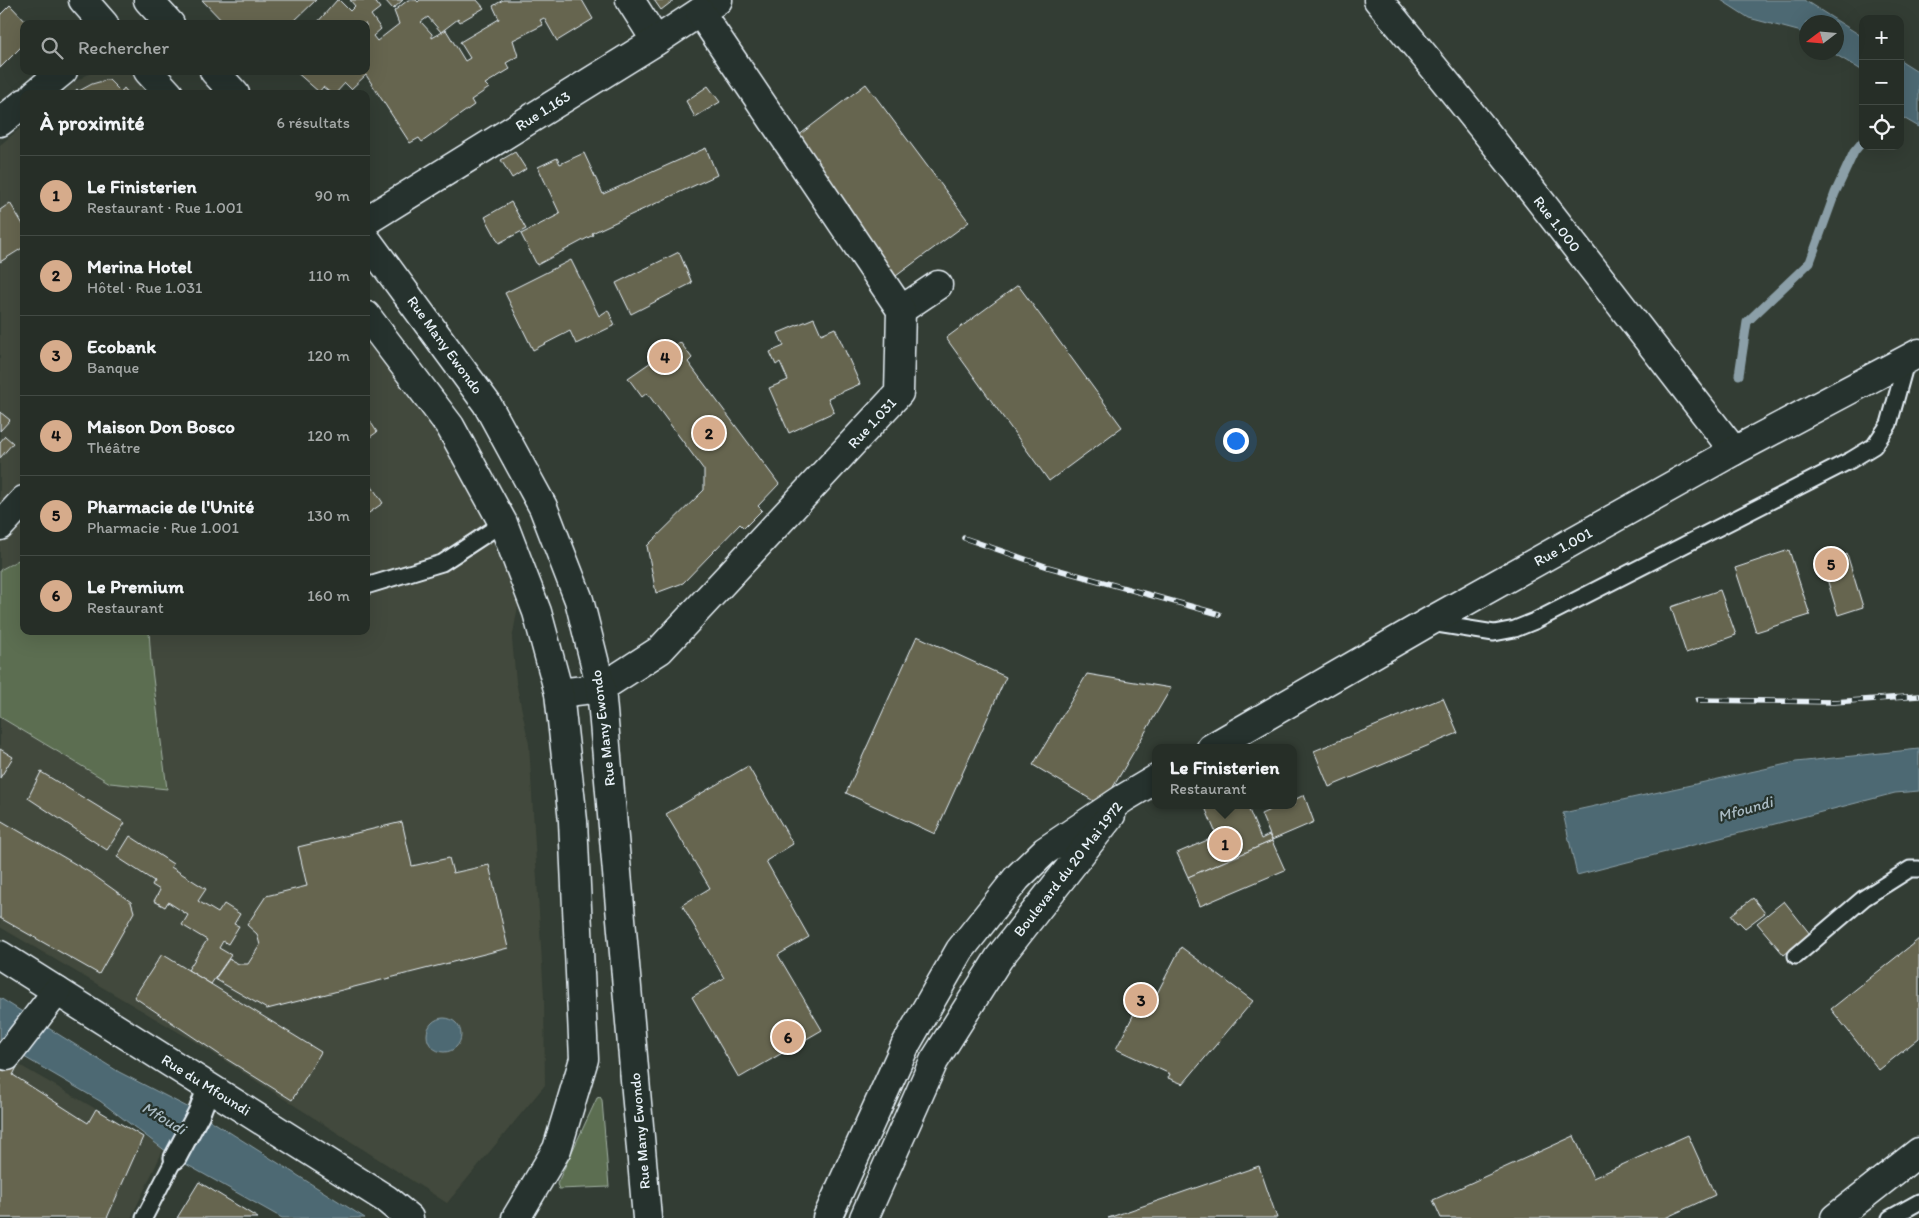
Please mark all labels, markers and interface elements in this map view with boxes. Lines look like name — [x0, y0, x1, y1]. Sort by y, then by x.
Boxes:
north arrow — [1799, 15, 1844, 60]
map controls — [1859, 15, 1904, 150]
button: + — [1859, 15, 1904, 60]
search box — [20, 20, 370, 75]
icon: search — [38, 34, 66, 62]
text: Rechercher — [78, 36, 169, 59]
button: − — [1859, 60, 1904, 105]
street label: Rue 1.163 — [512, 87, 574, 135]
button: locate — [1859, 105, 1904, 150]
text: À proximité — [40, 110, 145, 135]
text: 6 résultats — [276, 113, 350, 132]
text: Le Finisterien — [87, 175, 197, 198]
text: 1 — [52, 186, 60, 205]
text: 90 m — [315, 186, 350, 205]
street label: Rue 1.000 — [1530, 192, 1584, 256]
text: Restaurant · Rue 1.001 — [87, 198, 243, 217]
text: Merina Hotel — [87, 255, 192, 278]
text: 2 — [52, 266, 60, 285]
text: 110 m — [308, 266, 350, 285]
text: Hôtel · Rue 1.031 — [87, 278, 202, 297]
street label: Rue Many Ewondo — [403, 292, 487, 398]
text: Ecobank — [87, 335, 156, 358]
pin: 4 — [649, 338, 681, 376]
text: 3 — [52, 346, 60, 365]
text: 120 m — [307, 346, 350, 365]
text: Banque — [87, 358, 139, 377]
street label: Rue 1.031 — [844, 394, 900, 452]
pin: 2 — [693, 414, 725, 452]
text: Maison Don Bosco — [87, 415, 235, 438]
text: 4 — [51, 426, 61, 445]
text: 120 m — [307, 426, 350, 445]
your location — [1223, 428, 1249, 454]
text: Théâtre — [87, 438, 140, 457]
text: Pharmacie de l'Unité — [87, 495, 254, 518]
text: 5 — [52, 506, 60, 525]
text: 130 m — [307, 506, 350, 525]
text: Pharmacie · Rue 1.001 — [87, 518, 239, 537]
street label: Rue 1.001 — [1531, 524, 1595, 570]
pin: 5 — [1815, 545, 1847, 583]
text: Le Premium — [87, 575, 184, 598]
text: 6 — [52, 586, 60, 605]
text: 160 m — [307, 586, 350, 605]
text: Restaurant — [87, 598, 164, 617]
street label: Rue Many Ewondo — [587, 669, 619, 787]
popup — [1152, 744, 1297, 809]
text: Le Finisterien — [1170, 756, 1279, 779]
text: Restaurant — [1170, 779, 1247, 798]
water label: Mfoundi — [1715, 792, 1777, 826]
street label: Boulevard du 20 Mai 1972 — [1010, 798, 1126, 940]
pin: 1 — [1209, 825, 1241, 863]
pin: 3 — [1125, 981, 1157, 1019]
pin: 6 — [772, 1018, 804, 1056]
street label: Rue du Mfoundi — [158, 1050, 254, 1120]
street label: Rue Many Ewondo — [626, 1072, 654, 1190]
water label: Mfoudi — [139, 1098, 191, 1139]

